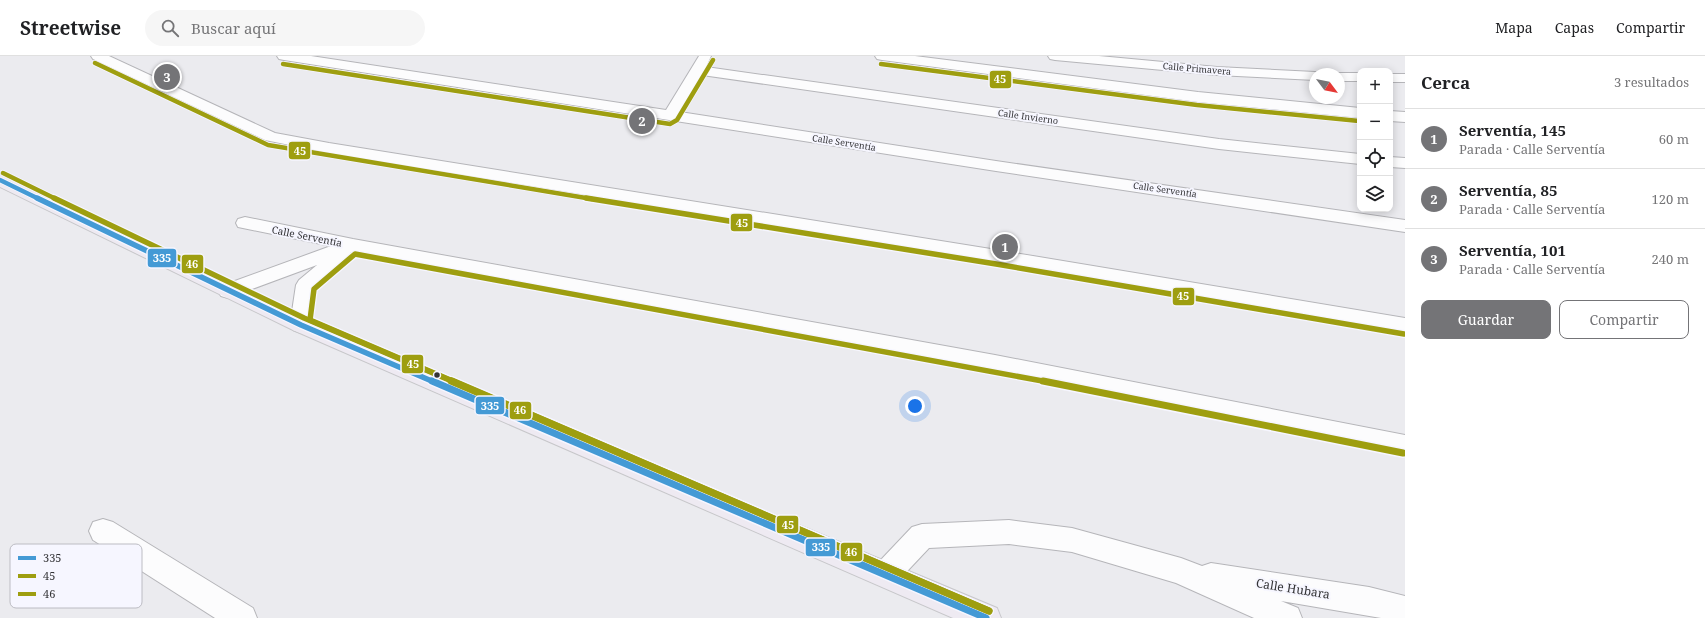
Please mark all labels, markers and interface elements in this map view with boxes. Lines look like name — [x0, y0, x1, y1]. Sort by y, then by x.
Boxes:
search box — [145, 10, 425, 46]
text: Streetwise — [20, 15, 121, 41]
icon: search — [159, 17, 181, 39]
text: Buscar aquí — [191, 18, 276, 38]
text: Mapa — [1495, 18, 1533, 37]
text: Capas — [1555, 18, 1594, 37]
text: Compartir — [1616, 18, 1685, 37]
street label: Calle Primavera — [1162, 59, 1232, 78]
pin: 3 — [154, 62, 180, 92]
north arrow — [1309, 68, 1345, 104]
map controls — [1357, 68, 1393, 212]
button: + — [1357, 68, 1393, 104]
line badge: 45 — [989, 70, 1012, 89]
text: 45 — [994, 71, 1006, 86]
text: Cerca — [1421, 71, 1470, 94]
text: 3 resultados — [1614, 73, 1689, 91]
button: − — [1357, 104, 1393, 140]
pin: 2 — [629, 106, 655, 136]
street label: Calle Invierno — [997, 106, 1059, 127]
text: Serventía, 145 — [1459, 120, 1566, 140]
text: 1 — [1430, 130, 1438, 148]
text: 60 m — [1659, 130, 1689, 148]
street label: Calle Serventía — [811, 131, 877, 154]
button: locate — [1357, 140, 1393, 176]
text: Parada · Calle Serventía — [1459, 140, 1605, 158]
line badge: 45 — [288, 141, 311, 160]
text: 45 — [294, 143, 306, 158]
button: layers — [1357, 176, 1393, 212]
street label: Calle Serventía — [1132, 179, 1198, 200]
text: Serventía, 85 — [1459, 180, 1557, 200]
text: 2 — [1430, 190, 1438, 208]
text: 120 m — [1652, 190, 1689, 208]
text: Parada · Calle Serventía — [1459, 200, 1605, 218]
line badge: 45 — [730, 213, 753, 232]
text: 45 — [736, 215, 748, 230]
street label: Calle Serventía — [271, 222, 344, 250]
pin: 1 — [992, 232, 1018, 262]
text: Serventía, 101 — [1459, 240, 1566, 260]
line badge: 335 — [147, 248, 177, 268]
text: 335 — [153, 250, 171, 265]
text: 3 — [1430, 250, 1438, 268]
text: 240 m — [1652, 250, 1689, 268]
line badge: 46 — [181, 254, 204, 274]
text: 46 — [186, 256, 198, 271]
text: Parada · Calle Serventía — [1459, 260, 1605, 278]
line badge: 45 — [1172, 287, 1195, 306]
text: 45 — [1177, 288, 1189, 303]
button: Guardar — [1421, 300, 1551, 339]
button: Compartir — [1559, 300, 1689, 339]
line badge: 45 — [401, 354, 424, 374]
text: 45 — [407, 356, 419, 371]
unlabelled marker — [432, 370, 442, 380]
line badge: 335 — [475, 396, 505, 415]
your location — [905, 396, 925, 416]
text: 335 — [481, 398, 499, 413]
line badge: 46 — [509, 401, 532, 420]
text: 46 — [514, 402, 526, 417]
line badge: 45 — [776, 515, 799, 534]
text: 45 — [782, 517, 794, 532]
line badge: 335 — [805, 538, 836, 557]
text: 335 — [812, 539, 830, 554]
line badge: 46 — [840, 542, 863, 562]
legend — [10, 544, 142, 608]
text: 46 — [845, 544, 857, 559]
text: 335 — [43, 550, 61, 565]
text: 45 — [43, 568, 55, 583]
street label: Calle Hubara — [1255, 574, 1331, 603]
text: 46 — [43, 586, 55, 601]

